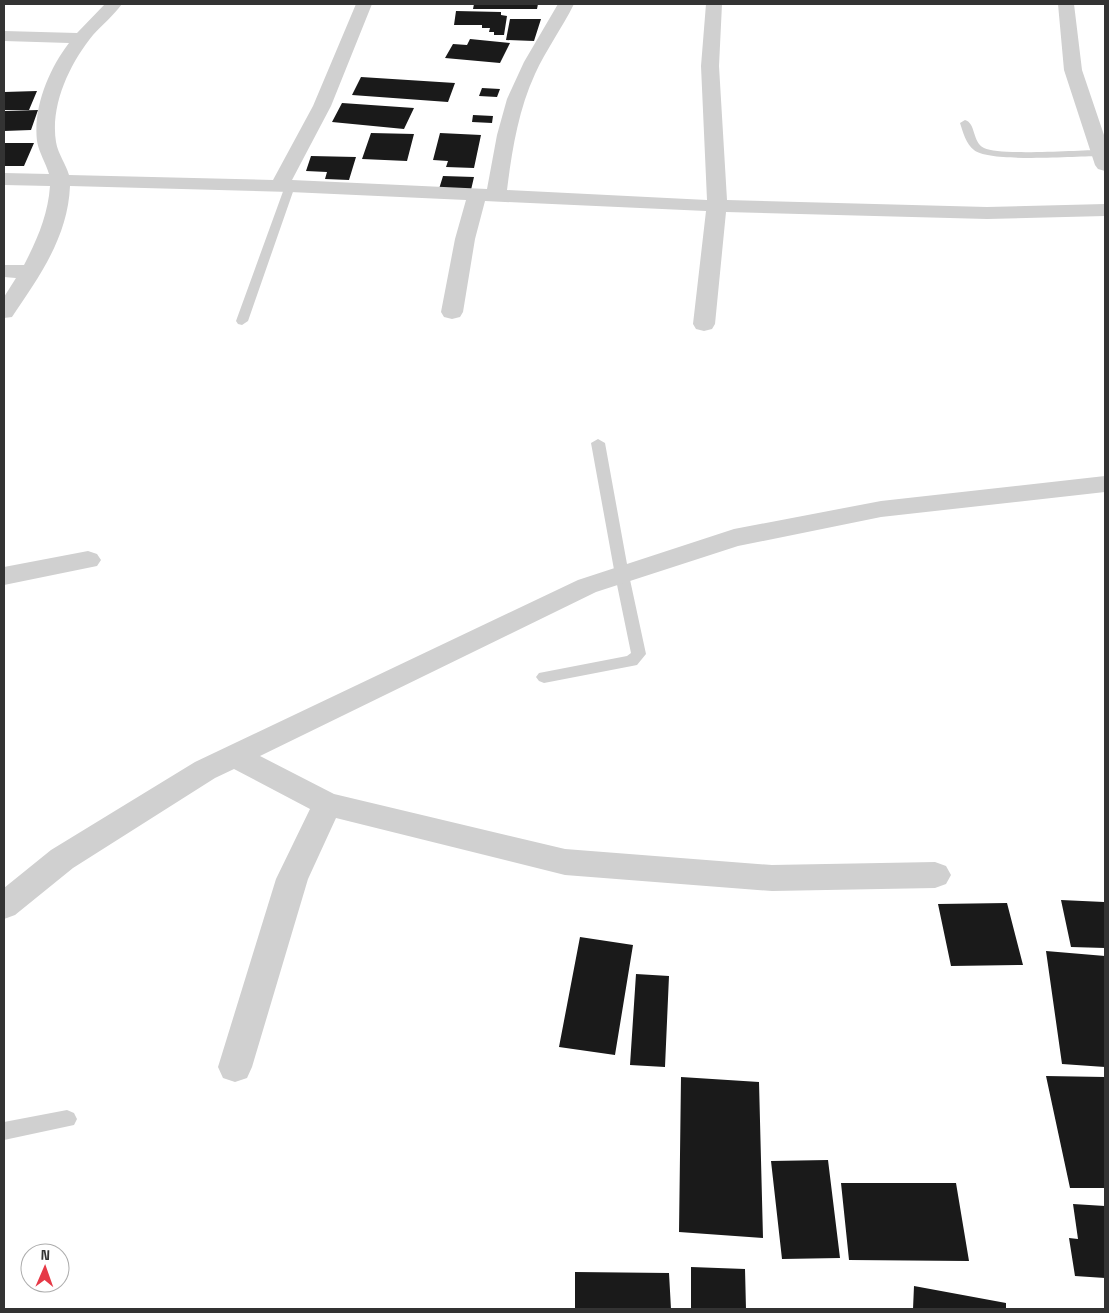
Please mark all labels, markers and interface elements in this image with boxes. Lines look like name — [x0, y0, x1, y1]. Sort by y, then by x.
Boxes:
north arrow — [20, 1243, 70, 1293]
text: N — [40, 1246, 50, 1264]

